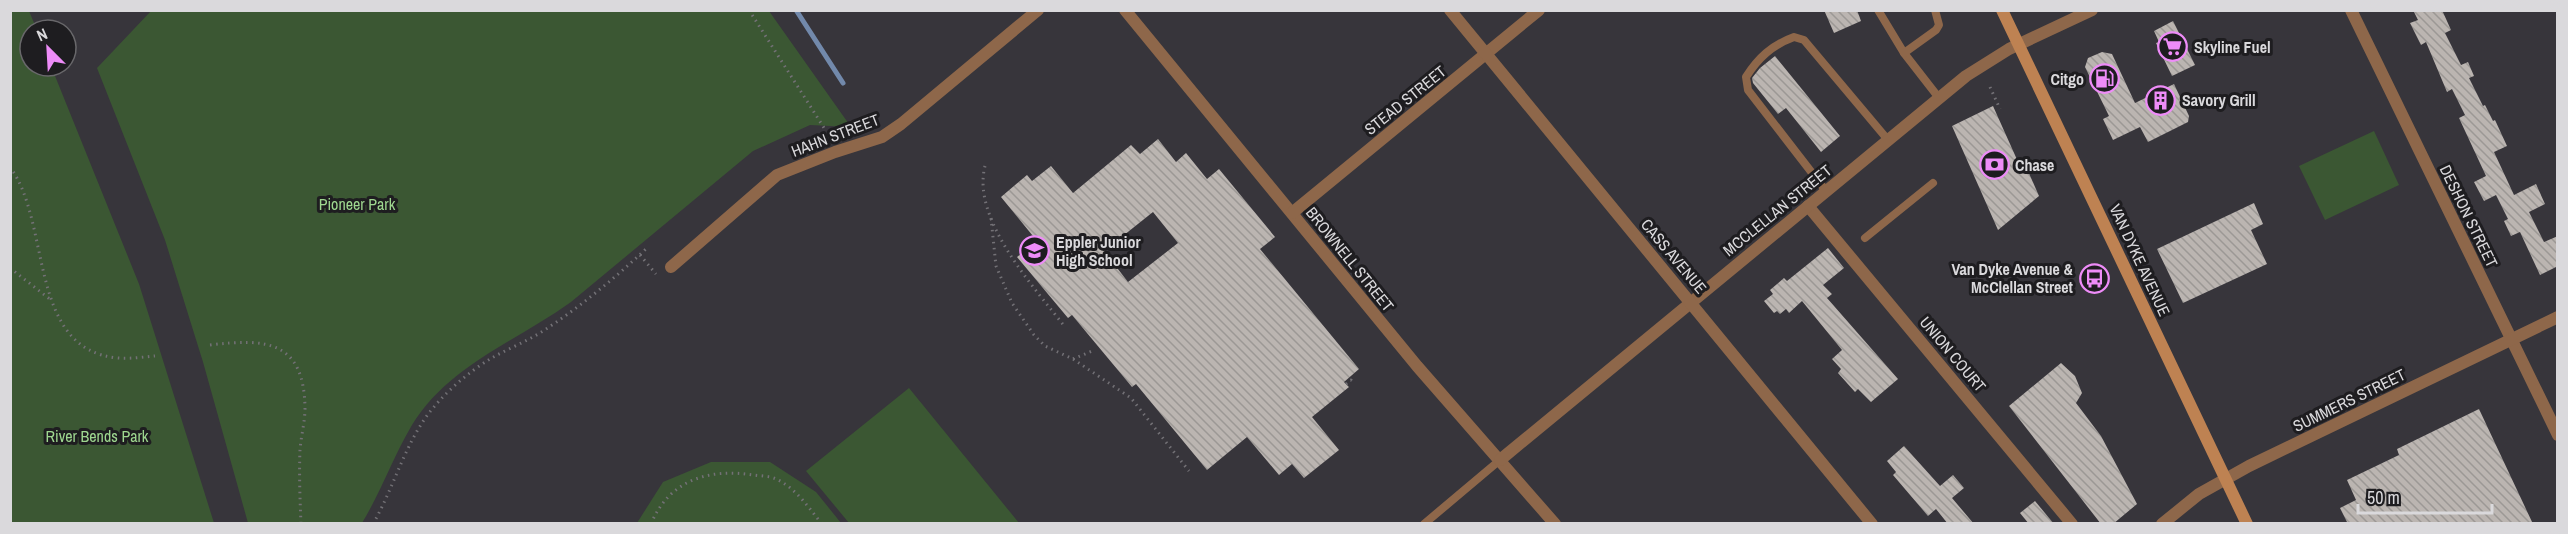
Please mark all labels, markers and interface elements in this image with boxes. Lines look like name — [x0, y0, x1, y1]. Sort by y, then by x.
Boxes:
north arrow — [18, 18, 78, 78]
text: N — [33, 22, 51, 46]
supermarket icon: Skyline Fuel — [2157, 31, 2189, 63]
place label: Skyline Fuel — [2194, 36, 2271, 58]
street label: STEAD STREET — [1360, 60, 1450, 140]
fuel station icon: Citgo — [2089, 63, 2121, 95]
place label: Citgo — [2050, 68, 2084, 90]
building icon: Savory Grill — [2145, 84, 2177, 116]
place label: Savory Grill — [2182, 89, 2256, 111]
street label: HAHN STREET — [788, 108, 882, 162]
bank icon: Chase — [1978, 149, 2010, 181]
place label: Chase — [2015, 154, 2054, 176]
street label: MCCLELLAN STREET — [1718, 159, 1836, 261]
street label: DESHON STREET — [2435, 161, 2503, 271]
park label: Pioneer Park — [319, 193, 396, 215]
street label: VAN DYKE AVENUE — [2104, 200, 2176, 320]
street label: BROWNELL STREET — [1301, 202, 1399, 316]
street label: CASS AVENUE — [1636, 214, 1712, 298]
place label: Eppler Junior High School — [1056, 231, 1141, 271]
school or university icon: Eppler Junior High School — [1019, 235, 1051, 267]
place label: Van Dyke Avenue & McClellan Street — [1951, 258, 2074, 298]
bus stop icon: Van Dyke Avenue & McClellan Street — [2078, 262, 2110, 294]
street label: UNION COURT — [1915, 312, 1991, 396]
street label: SUMMERS STREET — [2289, 363, 2409, 437]
park label: River Bends Park — [46, 425, 149, 447]
scale bar — [2358, 477, 2492, 515]
text: 50 m — [2367, 485, 2400, 510]

